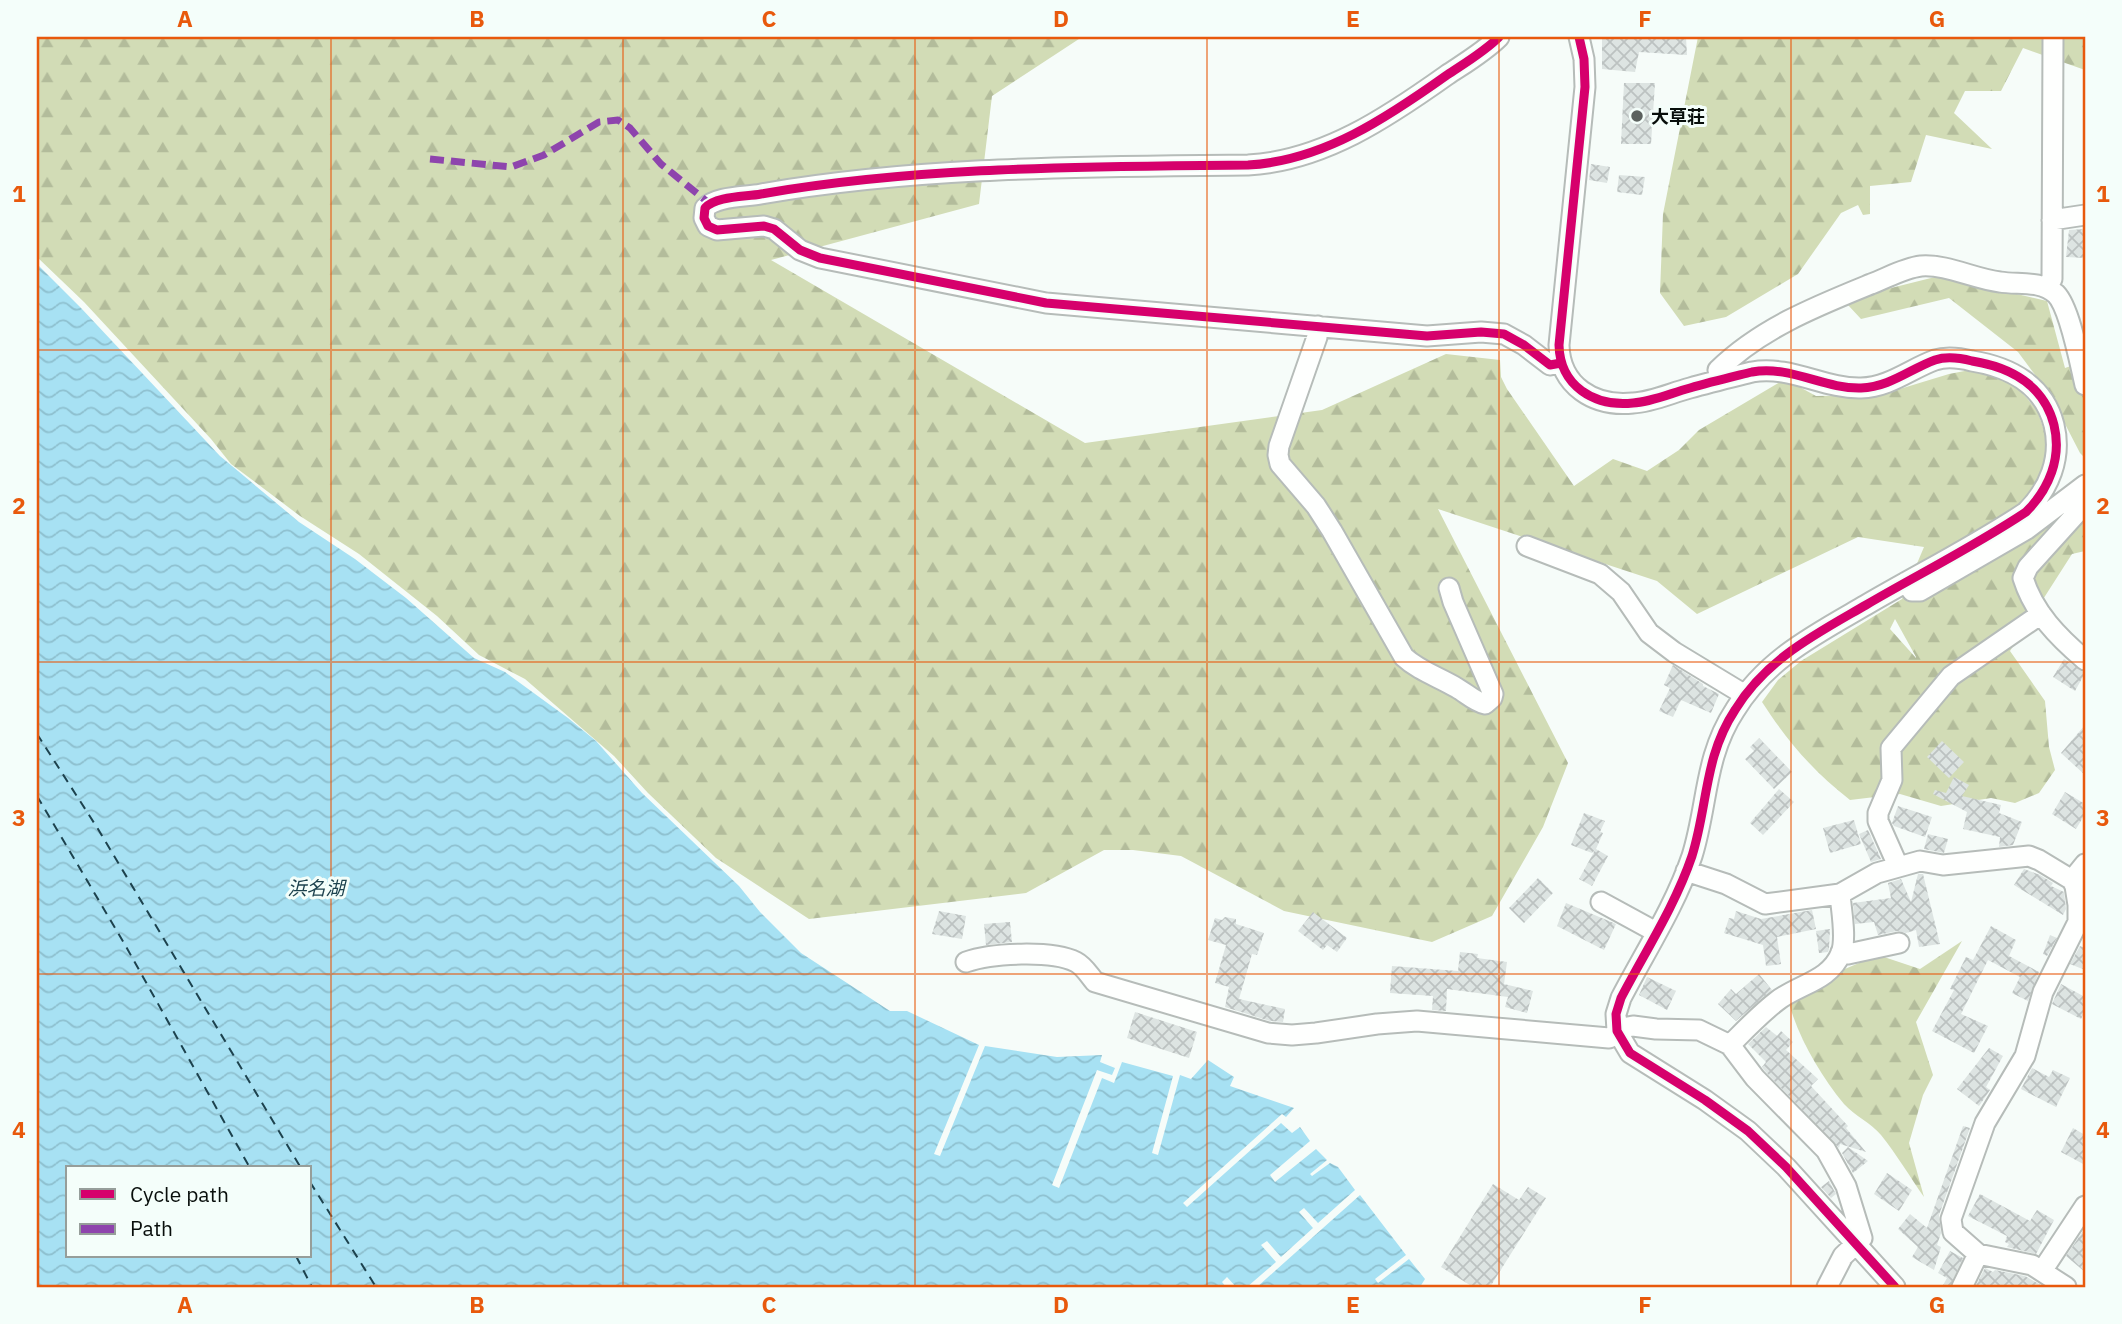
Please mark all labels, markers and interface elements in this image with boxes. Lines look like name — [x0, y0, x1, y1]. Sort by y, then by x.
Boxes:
text: A — [177, 3, 193, 33]
text: B — [469, 3, 485, 33]
text: C — [762, 3, 777, 33]
text: D — [1053, 3, 1069, 33]
text: E — [1346, 3, 1360, 33]
text: F — [1638, 3, 1652, 33]
text: G — [1929, 3, 1945, 33]
place label: 大草荘 — [1651, 105, 1705, 128]
marker: 大草荘 — [1629, 108, 1645, 124]
text: 1 — [12, 178, 26, 208]
text: 1 — [2096, 178, 2110, 208]
text: 2 — [12, 490, 26, 520]
text: 2 — [2096, 490, 2110, 520]
text: 3 — [12, 802, 26, 832]
text: 3 — [2096, 802, 2110, 832]
water label: 浜名湖 — [287, 876, 347, 900]
text: 4 — [12, 1114, 26, 1144]
text: 4 — [2096, 1114, 2110, 1144]
legend — [66, 1166, 312, 1258]
text: Cycle path — [130, 1180, 229, 1208]
text: Path — [130, 1214, 173, 1242]
text: A — [177, 1289, 193, 1319]
text: B — [469, 1289, 485, 1319]
text: C — [762, 1289, 777, 1319]
text: D — [1053, 1289, 1069, 1319]
text: E — [1346, 1289, 1360, 1319]
text: F — [1638, 1289, 1652, 1319]
text: G — [1929, 1289, 1945, 1319]

